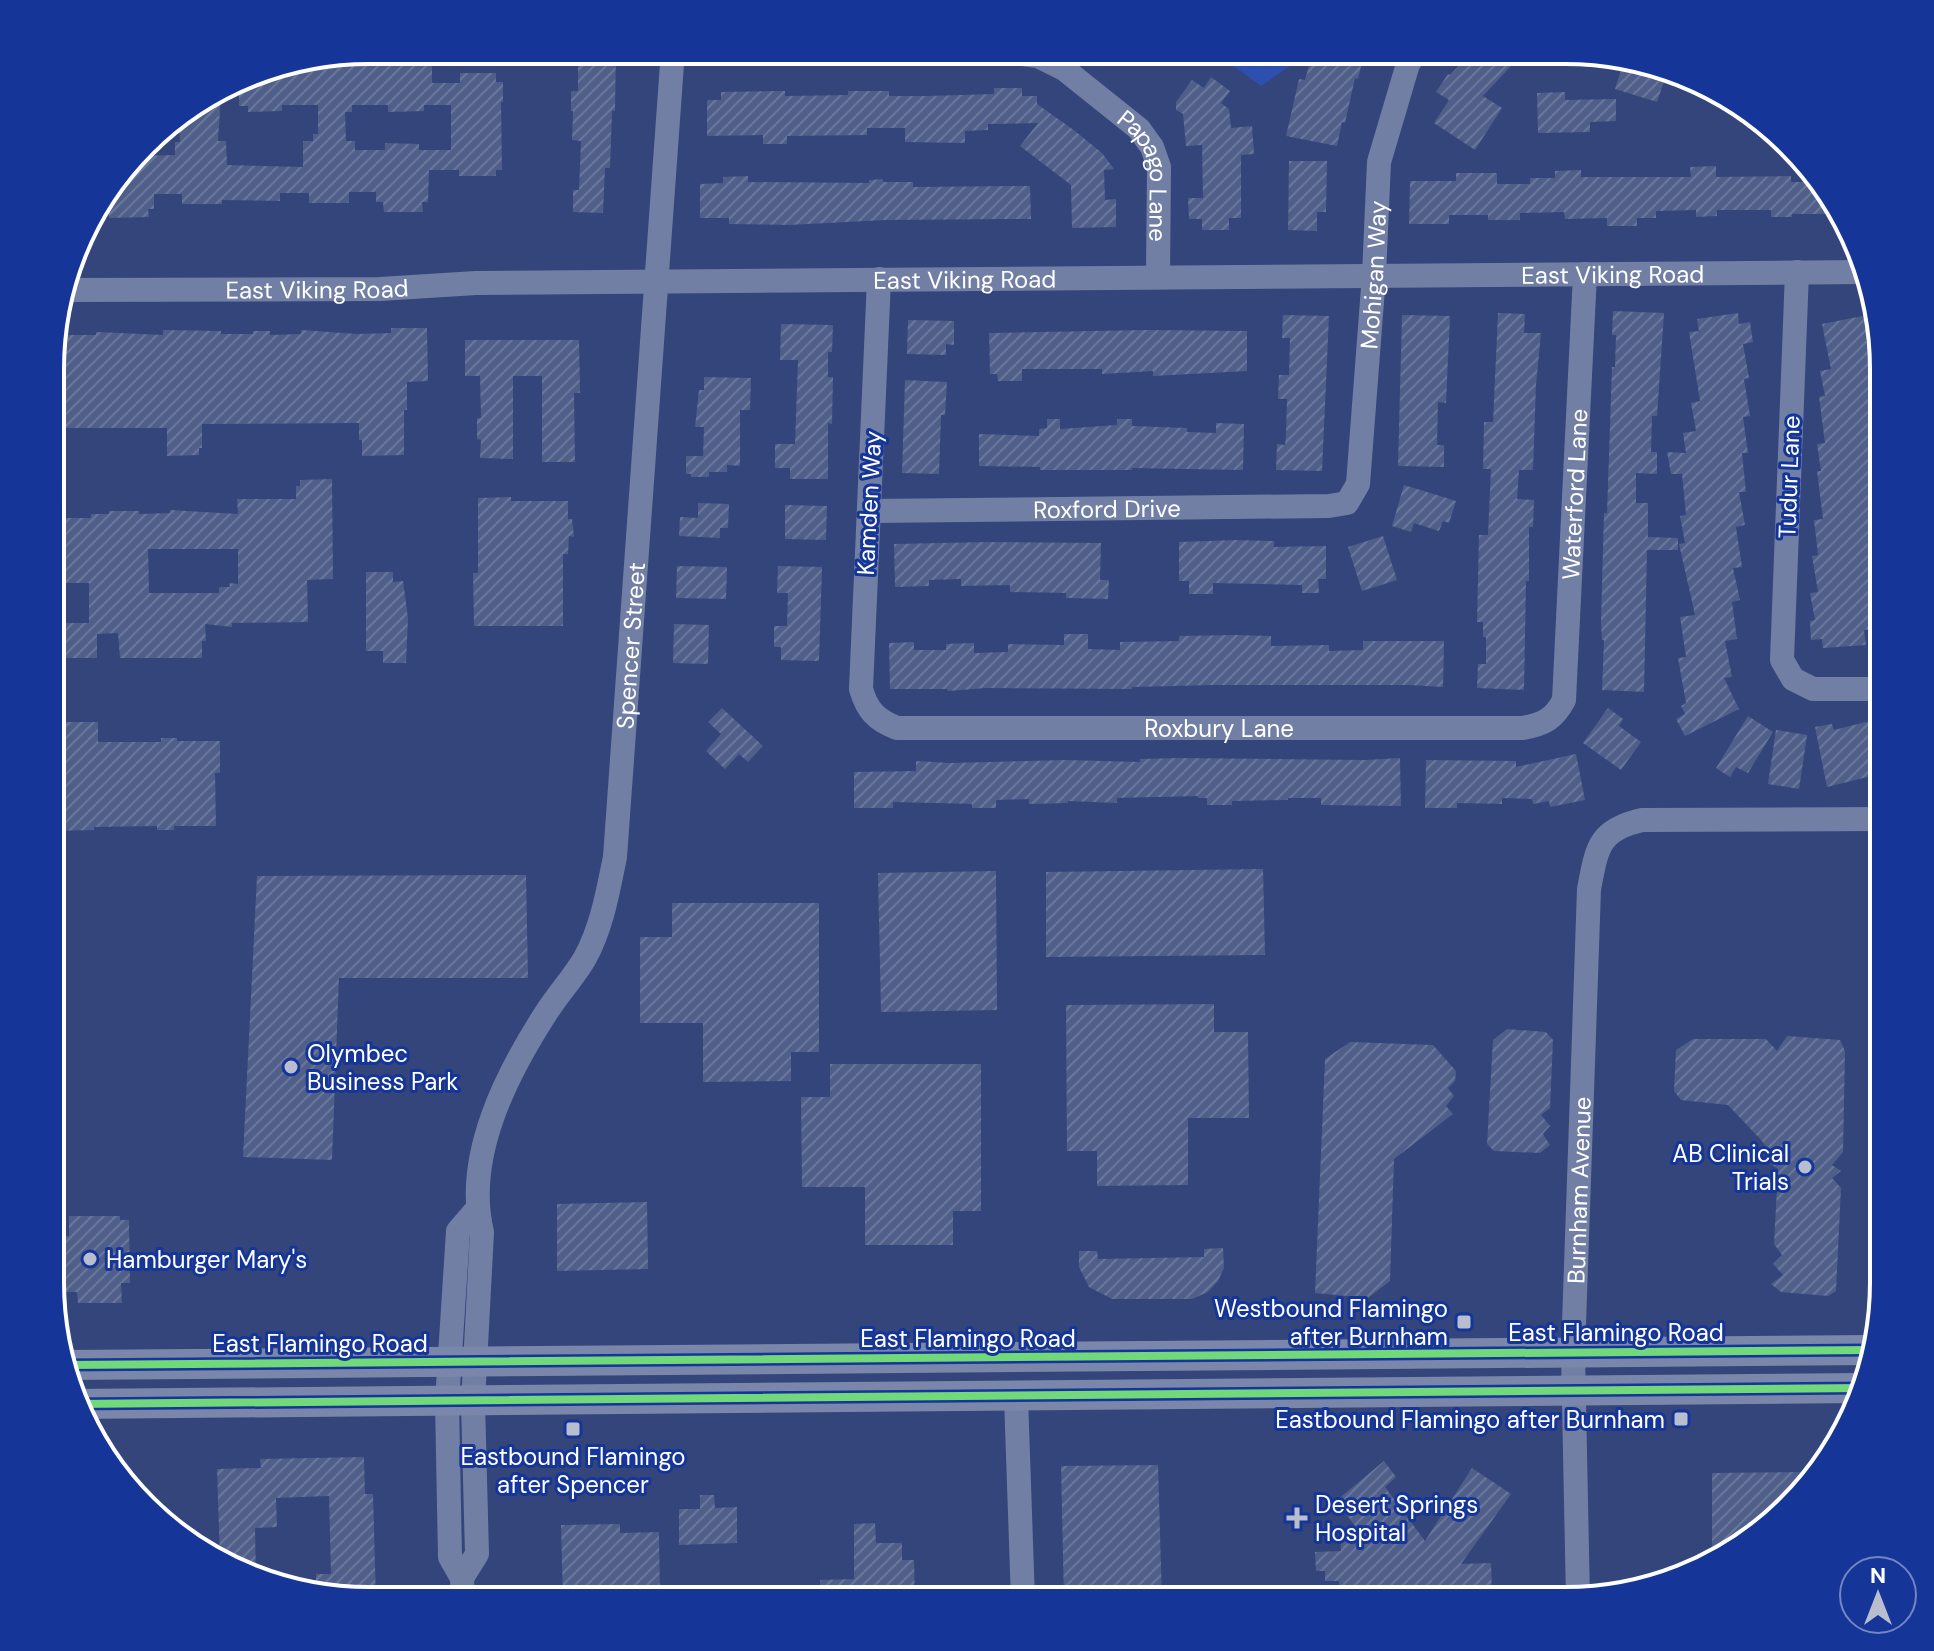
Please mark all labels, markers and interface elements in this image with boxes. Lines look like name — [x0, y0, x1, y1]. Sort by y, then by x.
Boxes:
street label: Papago Lane — [1111, 103, 1174, 242]
street label: Mohigan Way — [1353, 200, 1393, 350]
street label: East Viking Road — [1521, 258, 1704, 290]
street label: East Viking Road — [873, 263, 1056, 295]
street label: East Viking Road — [225, 272, 409, 305]
street label: Waterford Lane — [1554, 408, 1594, 581]
street label: Tudur Lane — [1771, 415, 1807, 539]
street label: Kamden Way — [850, 430, 888, 576]
street label: Roxford Drive — [1033, 492, 1181, 525]
street label: Spencer Street — [609, 561, 652, 730]
street label: Roxbury Lane — [1144, 713, 1294, 744]
place label: Olymbec Business Park — [307, 1038, 458, 1097]
marker: Olymbec Business Park — [282, 1058, 300, 1076]
street label: Burnham Avenue — [1560, 1096, 1597, 1284]
place label: AB Clinical Trials — [1672, 1138, 1789, 1197]
marker: AB Clinical Trials — [1796, 1158, 1814, 1176]
place label: Hamburger Mary's — [106, 1244, 307, 1275]
marker: Hamburger Mary's — [81, 1250, 99, 1268]
place label: Westbound Flamingo after Burnham — [1214, 1293, 1448, 1352]
marker: Westbound Flamingo after Burnham — [1455, 1313, 1473, 1331]
street label: East Flamingo Road — [1508, 1317, 1724, 1348]
street label: East Flamingo Road — [860, 1323, 1076, 1354]
street label: East Flamingo Road — [212, 1328, 428, 1359]
place label: Eastbound Flamingo after Burnham — [1275, 1404, 1665, 1435]
marker: Eastbound Flamingo after Burnham — [1672, 1410, 1690, 1428]
marker: Eastbound Flamingo after Spencer — [564, 1420, 582, 1438]
place label: Eastbound Flamingo after Spencer — [460, 1441, 686, 1500]
place label: Desert Springs Hospital — [1315, 1489, 1478, 1548]
marker: Desert Springs Hospital — [1286, 1507, 1308, 1529]
north arrow — [1838, 1555, 1918, 1635]
text: N — [1870, 1561, 1886, 1590]

